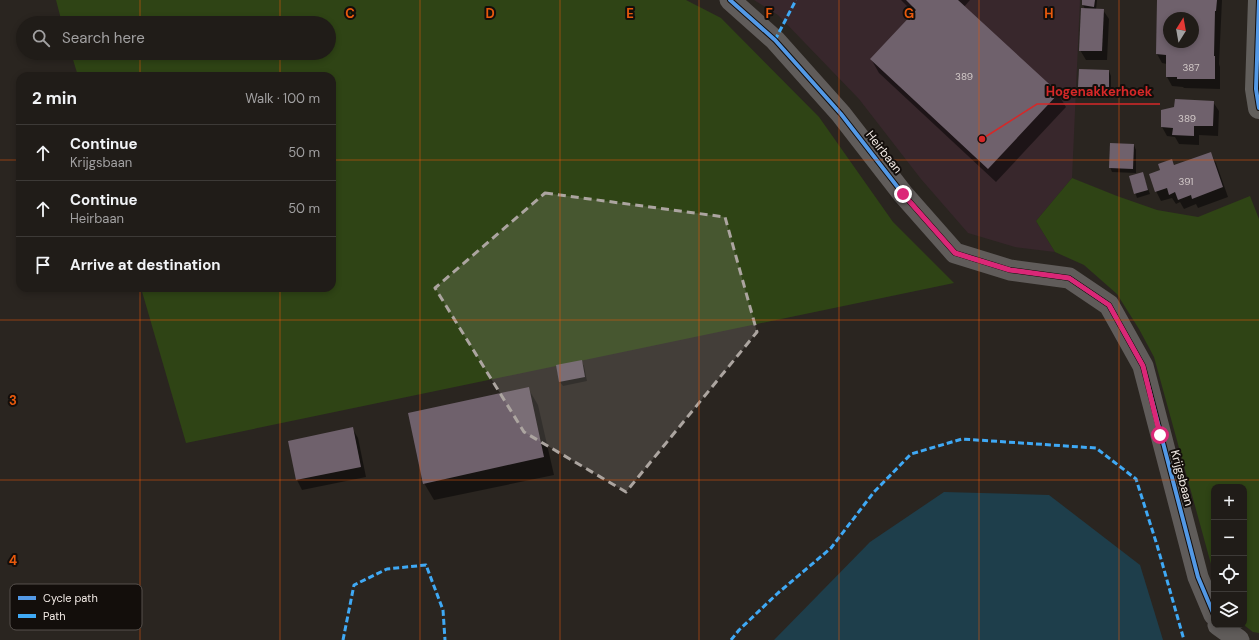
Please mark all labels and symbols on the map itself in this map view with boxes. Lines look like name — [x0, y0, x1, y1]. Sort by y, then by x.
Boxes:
text: C — [345, 5, 355, 22]
text: D — [485, 5, 495, 22]
text: E — [626, 5, 634, 22]
text: F — [765, 5, 773, 22]
text: G — [904, 5, 914, 22]
text: H — [1044, 5, 1054, 22]
north arrow — [1163, 12, 1199, 48]
house number: 387 — [1182, 61, 1200, 74]
house number: 389 — [955, 70, 973, 83]
callout: Hogenakkerhoek — [1037, 79, 1160, 104]
text: Hogenakkerhoek — [1046, 83, 1153, 100]
house number: 389 — [1178, 112, 1196, 125]
street label: Heirbaan — [862, 127, 906, 177]
house number: 391 — [1179, 175, 1193, 188]
route end — [894, 185, 912, 203]
text: 3 — [9, 392, 17, 409]
route start — [1151, 426, 1169, 444]
street label: Krijgsbaan — [1167, 448, 1197, 508]
text: 4 — [9, 552, 17, 569]
legend — [10, 584, 142, 630]
text: Cycle path — [43, 591, 98, 605]
text: Path — [43, 609, 66, 623]

